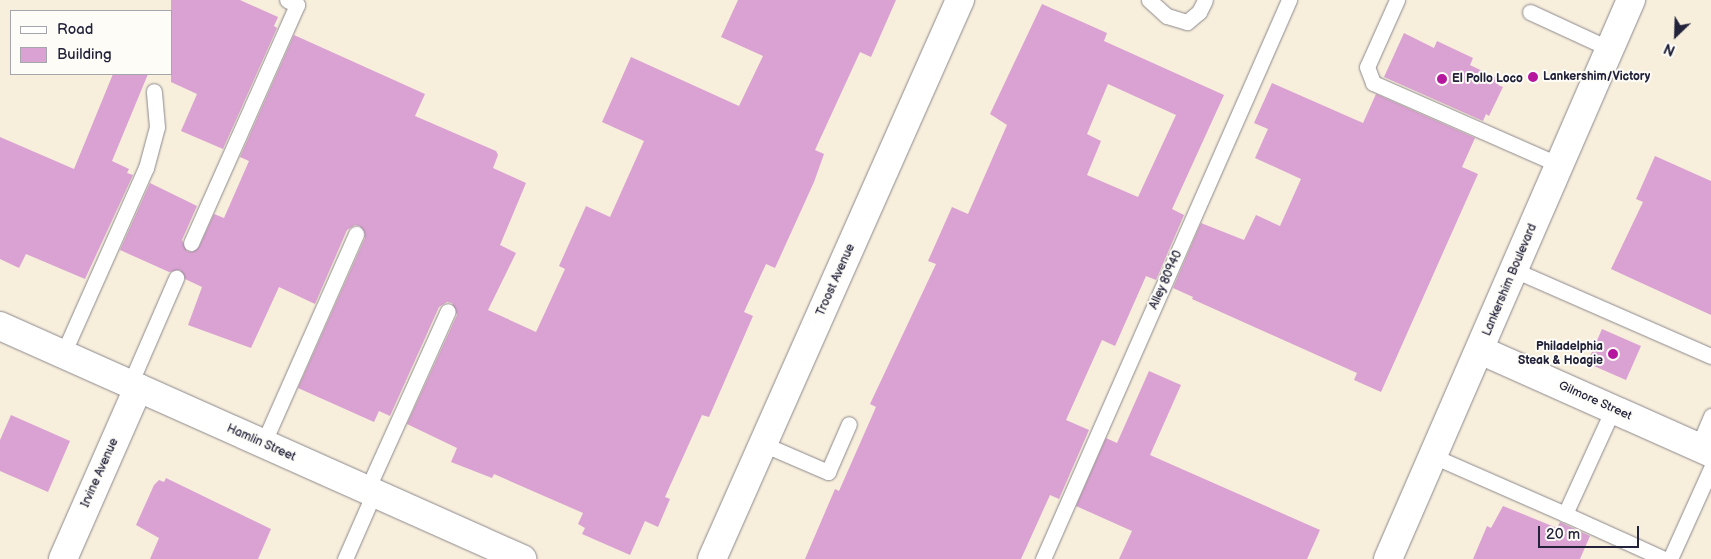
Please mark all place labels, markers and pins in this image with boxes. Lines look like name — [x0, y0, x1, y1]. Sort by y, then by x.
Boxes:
place label: Lankershim/Victory — [1543, 70, 1650, 84]
marker: Lankershim/Victory — [1527, 71, 1539, 83]
place label: El Pollo Loco — [1452, 72, 1523, 86]
marker: El Pollo Loco — [1436, 73, 1448, 85]
place label: Philadelphia Steak & Hoagie — [1518, 340, 1603, 368]
marker: Philadelphia Steak & Hoagie — [1607, 348, 1619, 360]

